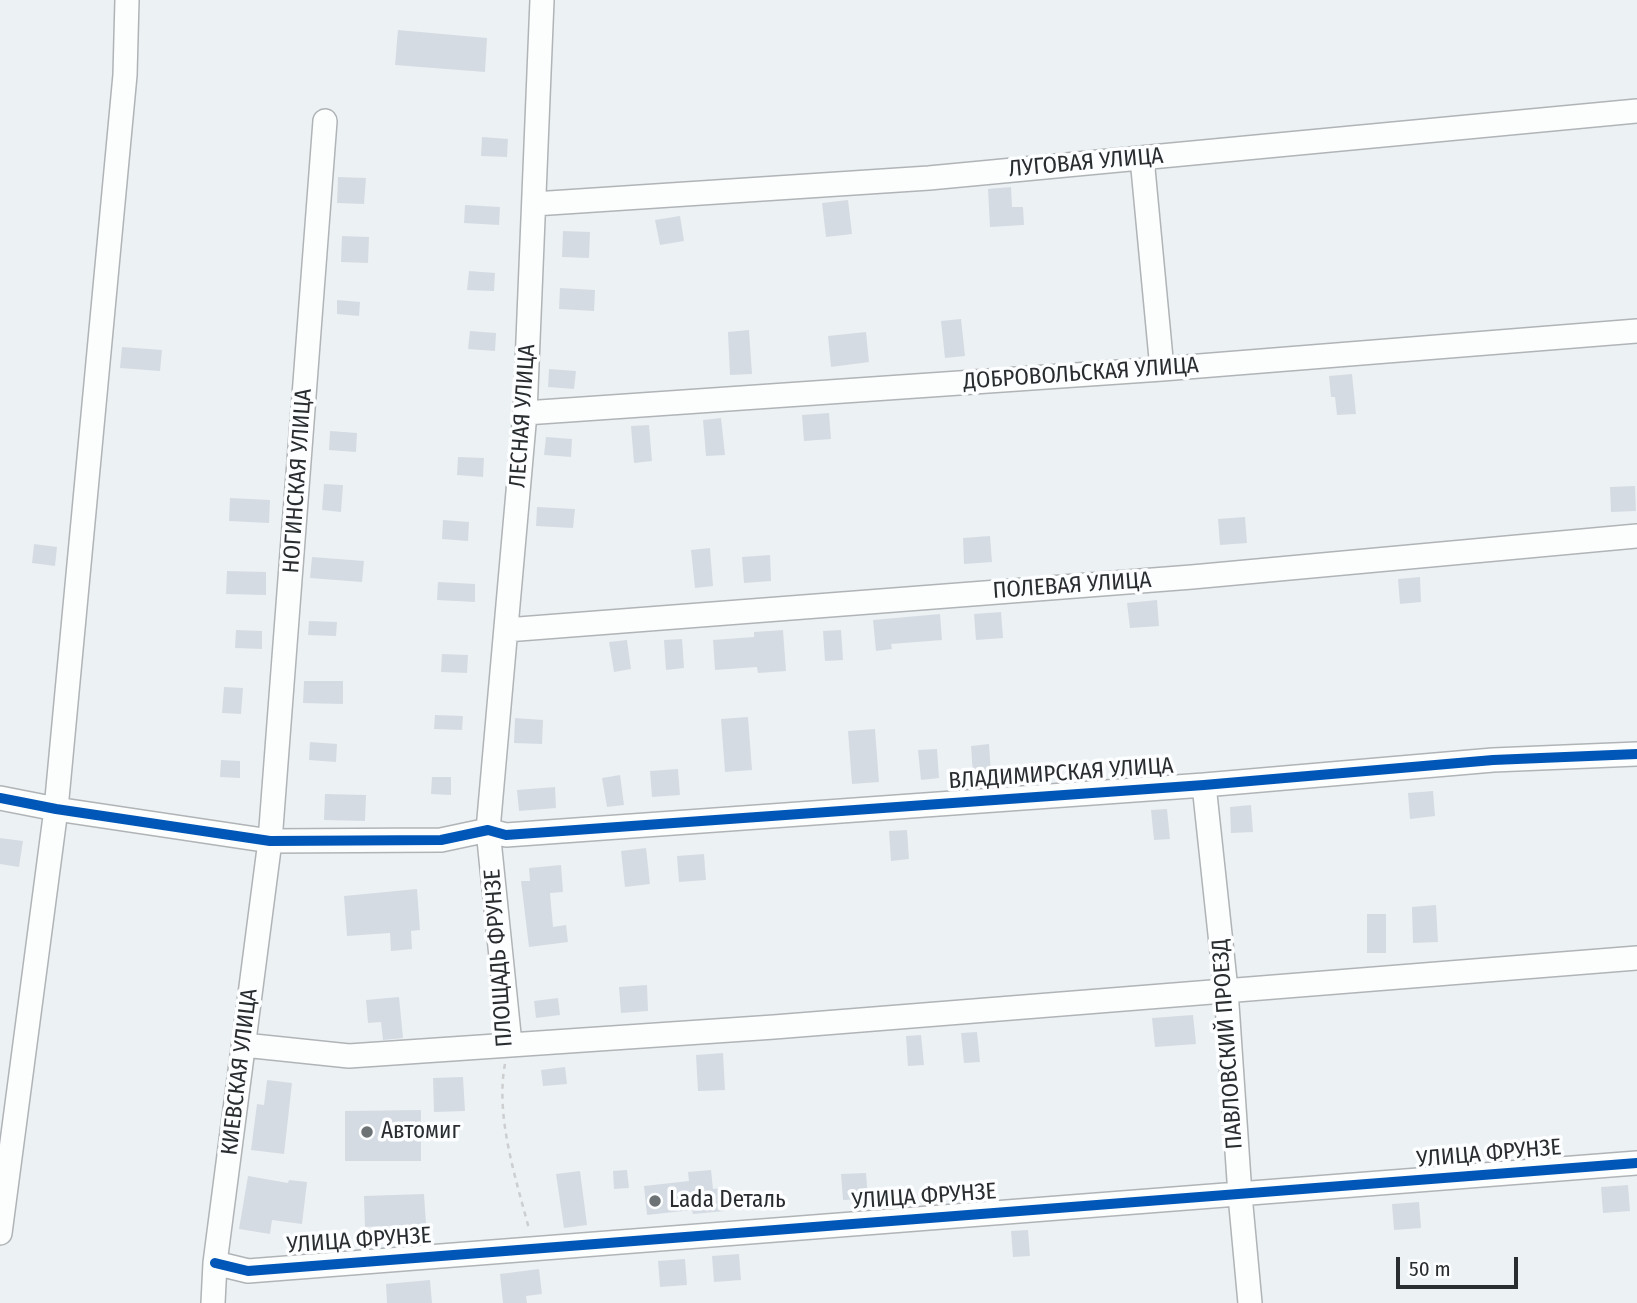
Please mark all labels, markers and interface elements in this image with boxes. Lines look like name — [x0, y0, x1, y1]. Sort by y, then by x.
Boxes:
street label: ЛУГОВАЯ УЛИЦА — [1008, 142, 1164, 184]
street label: ЛЕСНАЯ УЛИЦА — [504, 343, 542, 489]
street label: ДОБРОВОЛЬСКАЯ УЛИЦА — [962, 352, 1200, 396]
street label: НОГИНСКАЯ УЛИЦА — [278, 388, 318, 574]
street label: ПОЛЕВАЯ УЛИЦА — [992, 567, 1152, 605]
street label: ВЛАДИМИРСКАЯ УЛИЦА — [948, 752, 1174, 796]
street label: ПЛОЩАДЬ ФРУНЗЕ — [479, 868, 519, 1048]
street label: ПАВЛОВСКИЙ ПРОЕЗД — [1207, 938, 1249, 1150]
street label: КИЕВСКАЯ УЛИЦА — [216, 987, 264, 1157]
place label: Автомиг — [381, 1118, 460, 1146]
marker: Автомиг — [359, 1124, 375, 1140]
street label: УЛИЦА ФРУНЗЕ — [1416, 1134, 1562, 1174]
street label: УЛИЦА ФРУНЗЕ — [851, 1178, 997, 1216]
place label: Lada Dеталь — [669, 1187, 786, 1215]
marker: Lada Dеталь — [647, 1193, 663, 1209]
street label: УЛИЦА ФРУНЗЕ — [286, 1222, 432, 1260]
scale bar — [1399, 1244, 1522, 1288]
text: 50 m — [1409, 1256, 1451, 1282]

